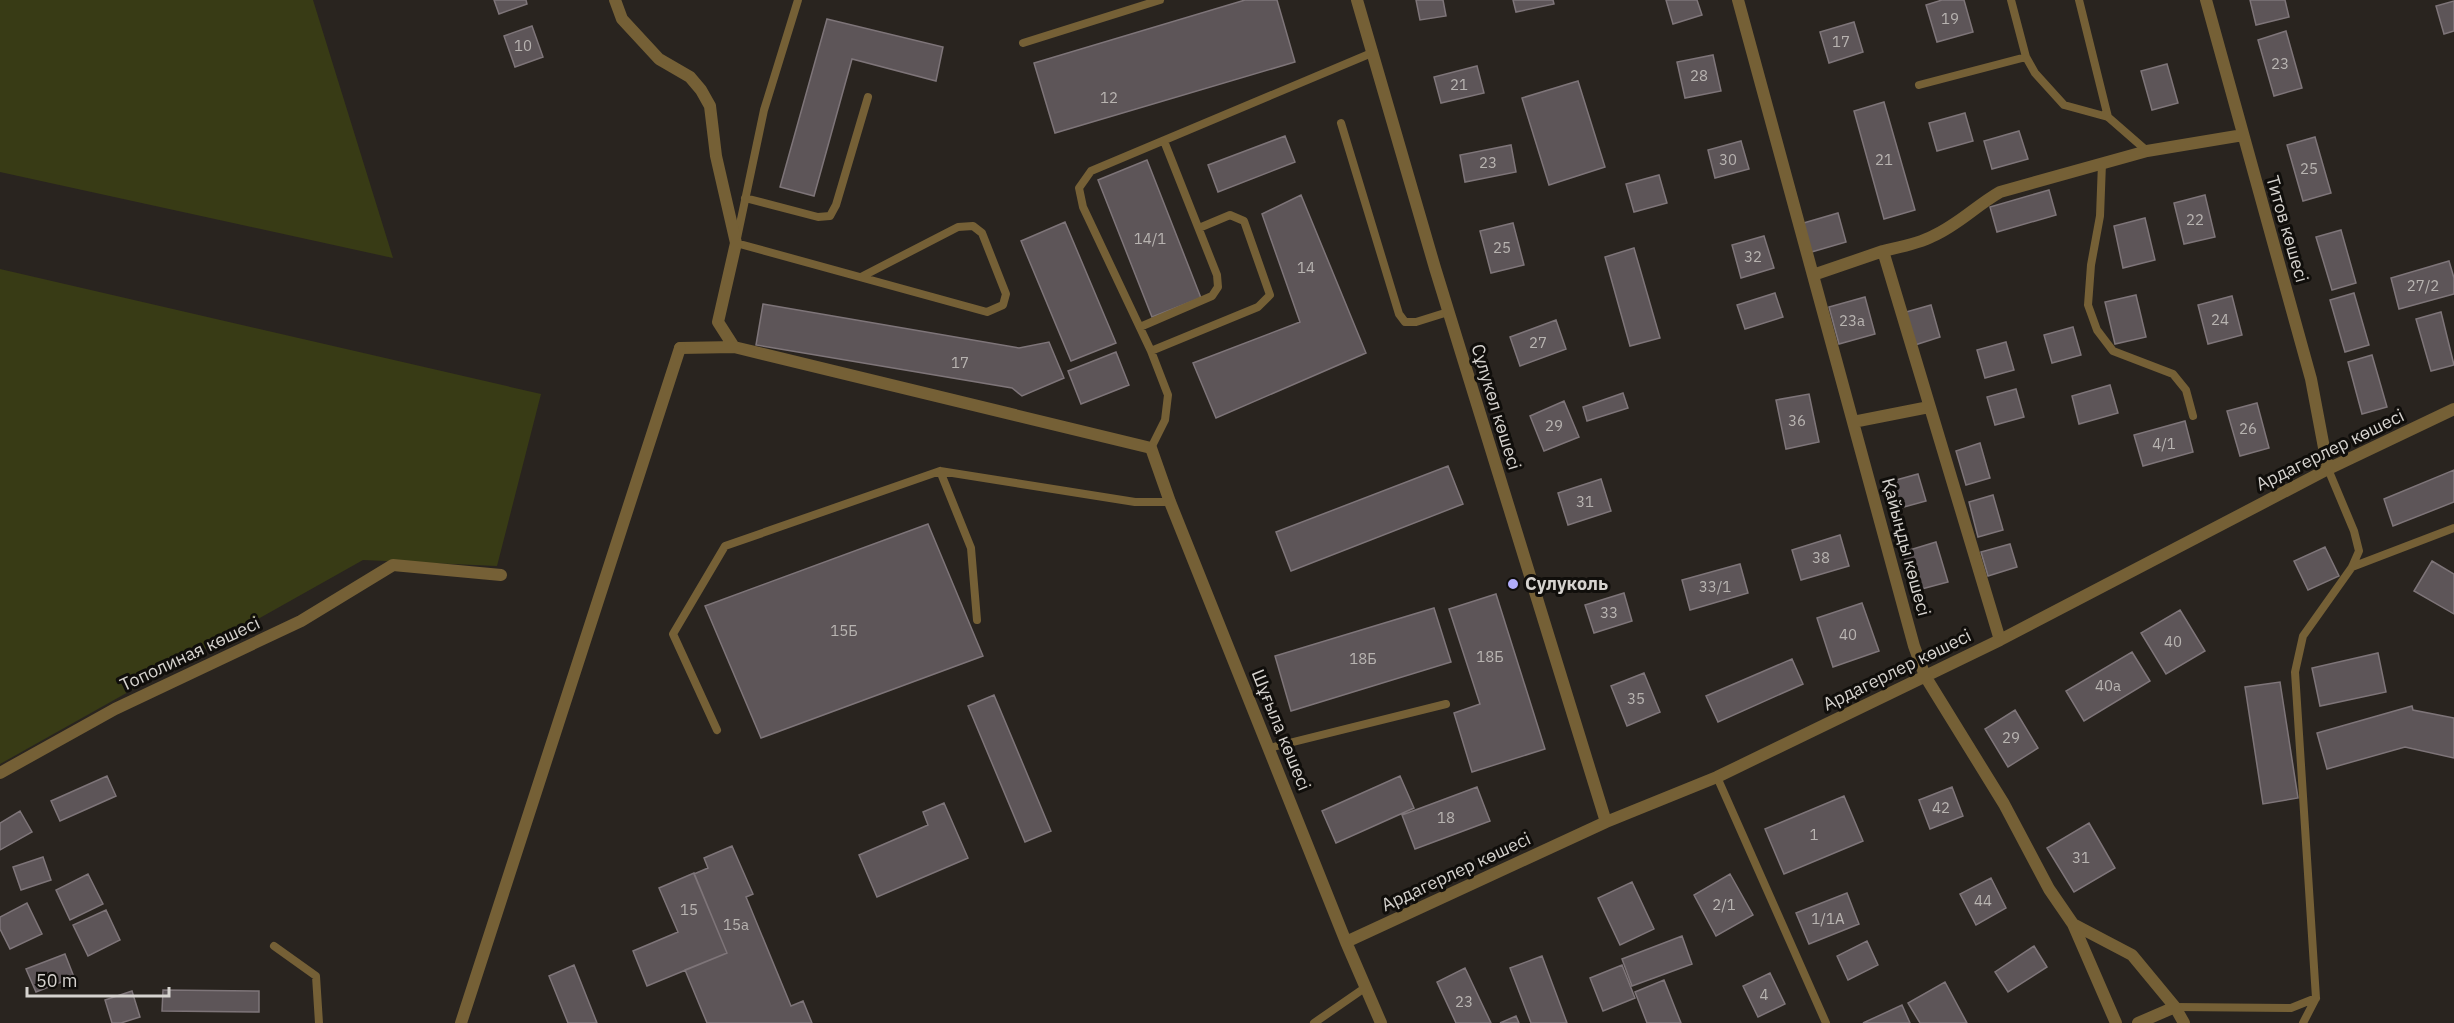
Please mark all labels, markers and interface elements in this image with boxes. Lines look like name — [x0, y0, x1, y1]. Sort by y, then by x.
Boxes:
house number: 19 — [1941, 9, 1959, 28]
house number: 17 — [1832, 32, 1850, 51]
house number: 10 — [514, 36, 532, 55]
house number: 23 — [2271, 54, 2289, 73]
house number: 28 — [1690, 66, 1708, 85]
house number: 21 — [1450, 75, 1468, 94]
house number: 12 — [1100, 88, 1118, 107]
house number: 30 — [1719, 150, 1737, 169]
house number: 21 — [1875, 150, 1893, 169]
house number: 23 — [1479, 153, 1497, 172]
house number: 25 — [2300, 159, 2318, 178]
street label: Титов көшесі — [2261, 173, 2314, 285]
house number: 22 — [2186, 210, 2204, 229]
house number: 14/1 — [1134, 229, 1166, 248]
house number: 25 — [1493, 238, 1511, 257]
house number: 32 — [1744, 247, 1762, 266]
house number: 14 — [1297, 258, 1315, 277]
house number: 27/2 — [2407, 276, 2439, 295]
house number: 24 — [2211, 310, 2229, 329]
house number: 23а — [1839, 311, 1865, 330]
house number: 27 — [1529, 333, 1547, 352]
street label: Сұлукөл көшесі — [1466, 341, 1527, 473]
house number: 17 — [951, 353, 969, 372]
street label: Ардагерлер көшесі — [2252, 404, 2408, 495]
house number: 36 — [1788, 411, 1806, 430]
house number: 29 — [1545, 416, 1563, 435]
house number: 26 — [2239, 419, 2257, 438]
house number: 4/1 — [2152, 434, 2176, 453]
street label: Қайыңды көшесі — [1877, 475, 1936, 619]
house number: 31 — [1576, 492, 1594, 511]
house number: 38 — [1812, 548, 1830, 567]
place label: Сулуколь — [1525, 572, 1608, 595]
marker: Сулуколь — [1506, 577, 1520, 591]
house number: 33/1 — [1699, 577, 1731, 596]
house number: 33 — [1600, 603, 1618, 622]
street label: Тополиная көшесі — [116, 611, 263, 696]
house number: 15Б — [830, 621, 858, 640]
street label: Ардагерлер көшесі — [1819, 624, 1975, 715]
house number: 40 — [1839, 625, 1857, 644]
house number: 40 — [2164, 632, 2182, 651]
house number: 18Б — [1476, 647, 1504, 666]
house number: 18Б — [1349, 649, 1377, 668]
street label: Шұғыла көшесі — [1247, 666, 1316, 794]
house number: 40а — [2095, 676, 2121, 695]
house number: 35 — [1627, 689, 1645, 708]
house number: 29 — [2002, 728, 2020, 747]
house number: 42 — [1932, 798, 1950, 817]
house number: 18 — [1437, 808, 1455, 827]
house number: 1 — [1809, 825, 1819, 844]
street label: Ардагерлер көшесі — [1377, 827, 1534, 916]
house number: 31 — [2072, 848, 2090, 867]
house number: 44 — [1974, 891, 1992, 910]
house number: 2/1 — [1712, 895, 1736, 914]
house number: 15 — [680, 900, 698, 919]
house number: 1/1А — [1811, 909, 1845, 928]
house number: 15а — [723, 915, 749, 934]
scale bar — [27, 960, 170, 998]
text: 50 m — [36, 969, 78, 992]
house number: 4 — [1759, 985, 1769, 1004]
house number: 23 — [1455, 992, 1473, 1011]

